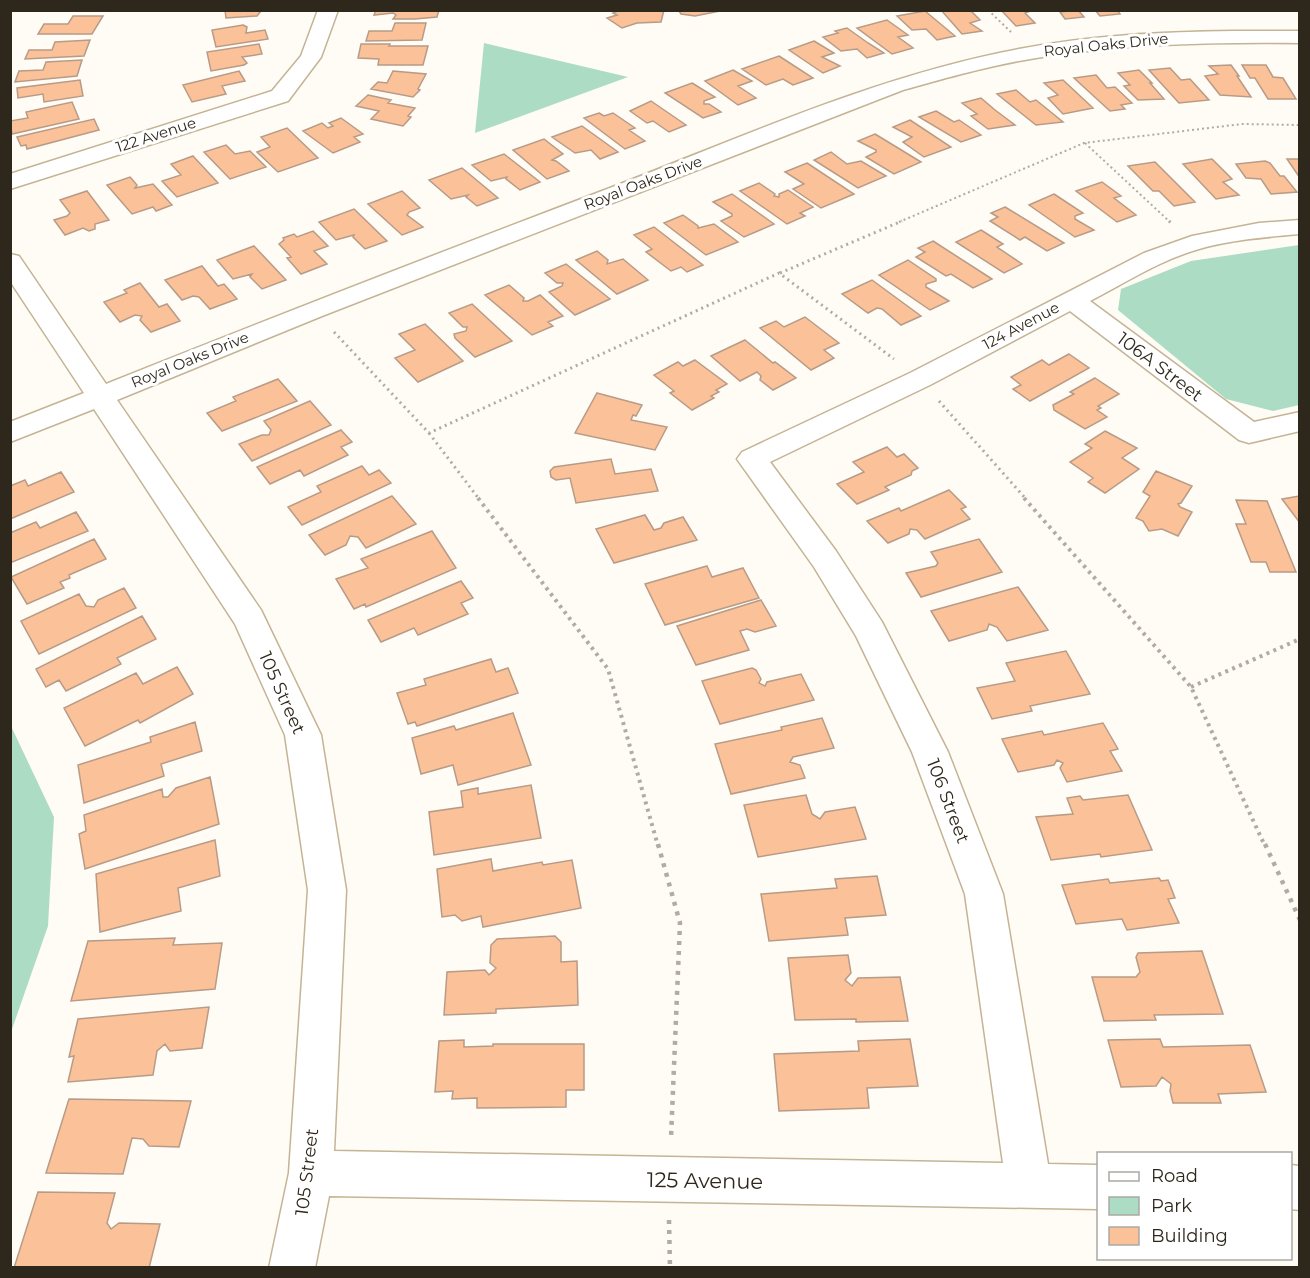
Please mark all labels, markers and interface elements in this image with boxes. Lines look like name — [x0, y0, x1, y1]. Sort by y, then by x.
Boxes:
street label: Royal Oaks Drive — [1043, 29, 1169, 61]
street label: 122 Avenue — [113, 113, 198, 156]
street label: Royal Oaks Drive — [581, 151, 705, 214]
street label: 124 Avenue — [979, 297, 1062, 354]
street label: Royal Oaks Drive — [128, 327, 252, 392]
street label: 106A Street — [1113, 328, 1207, 406]
street label: 105 Street — [254, 648, 310, 738]
street label: 106 Street — [922, 756, 974, 846]
street label: 105 Street — [291, 1127, 323, 1217]
legend — [1097, 1152, 1292, 1260]
text: Road — [1151, 1165, 1198, 1187]
street label: 125 Avenue — [647, 1167, 763, 1194]
text: Park — [1151, 1195, 1192, 1217]
text: Building — [1151, 1225, 1228, 1247]

